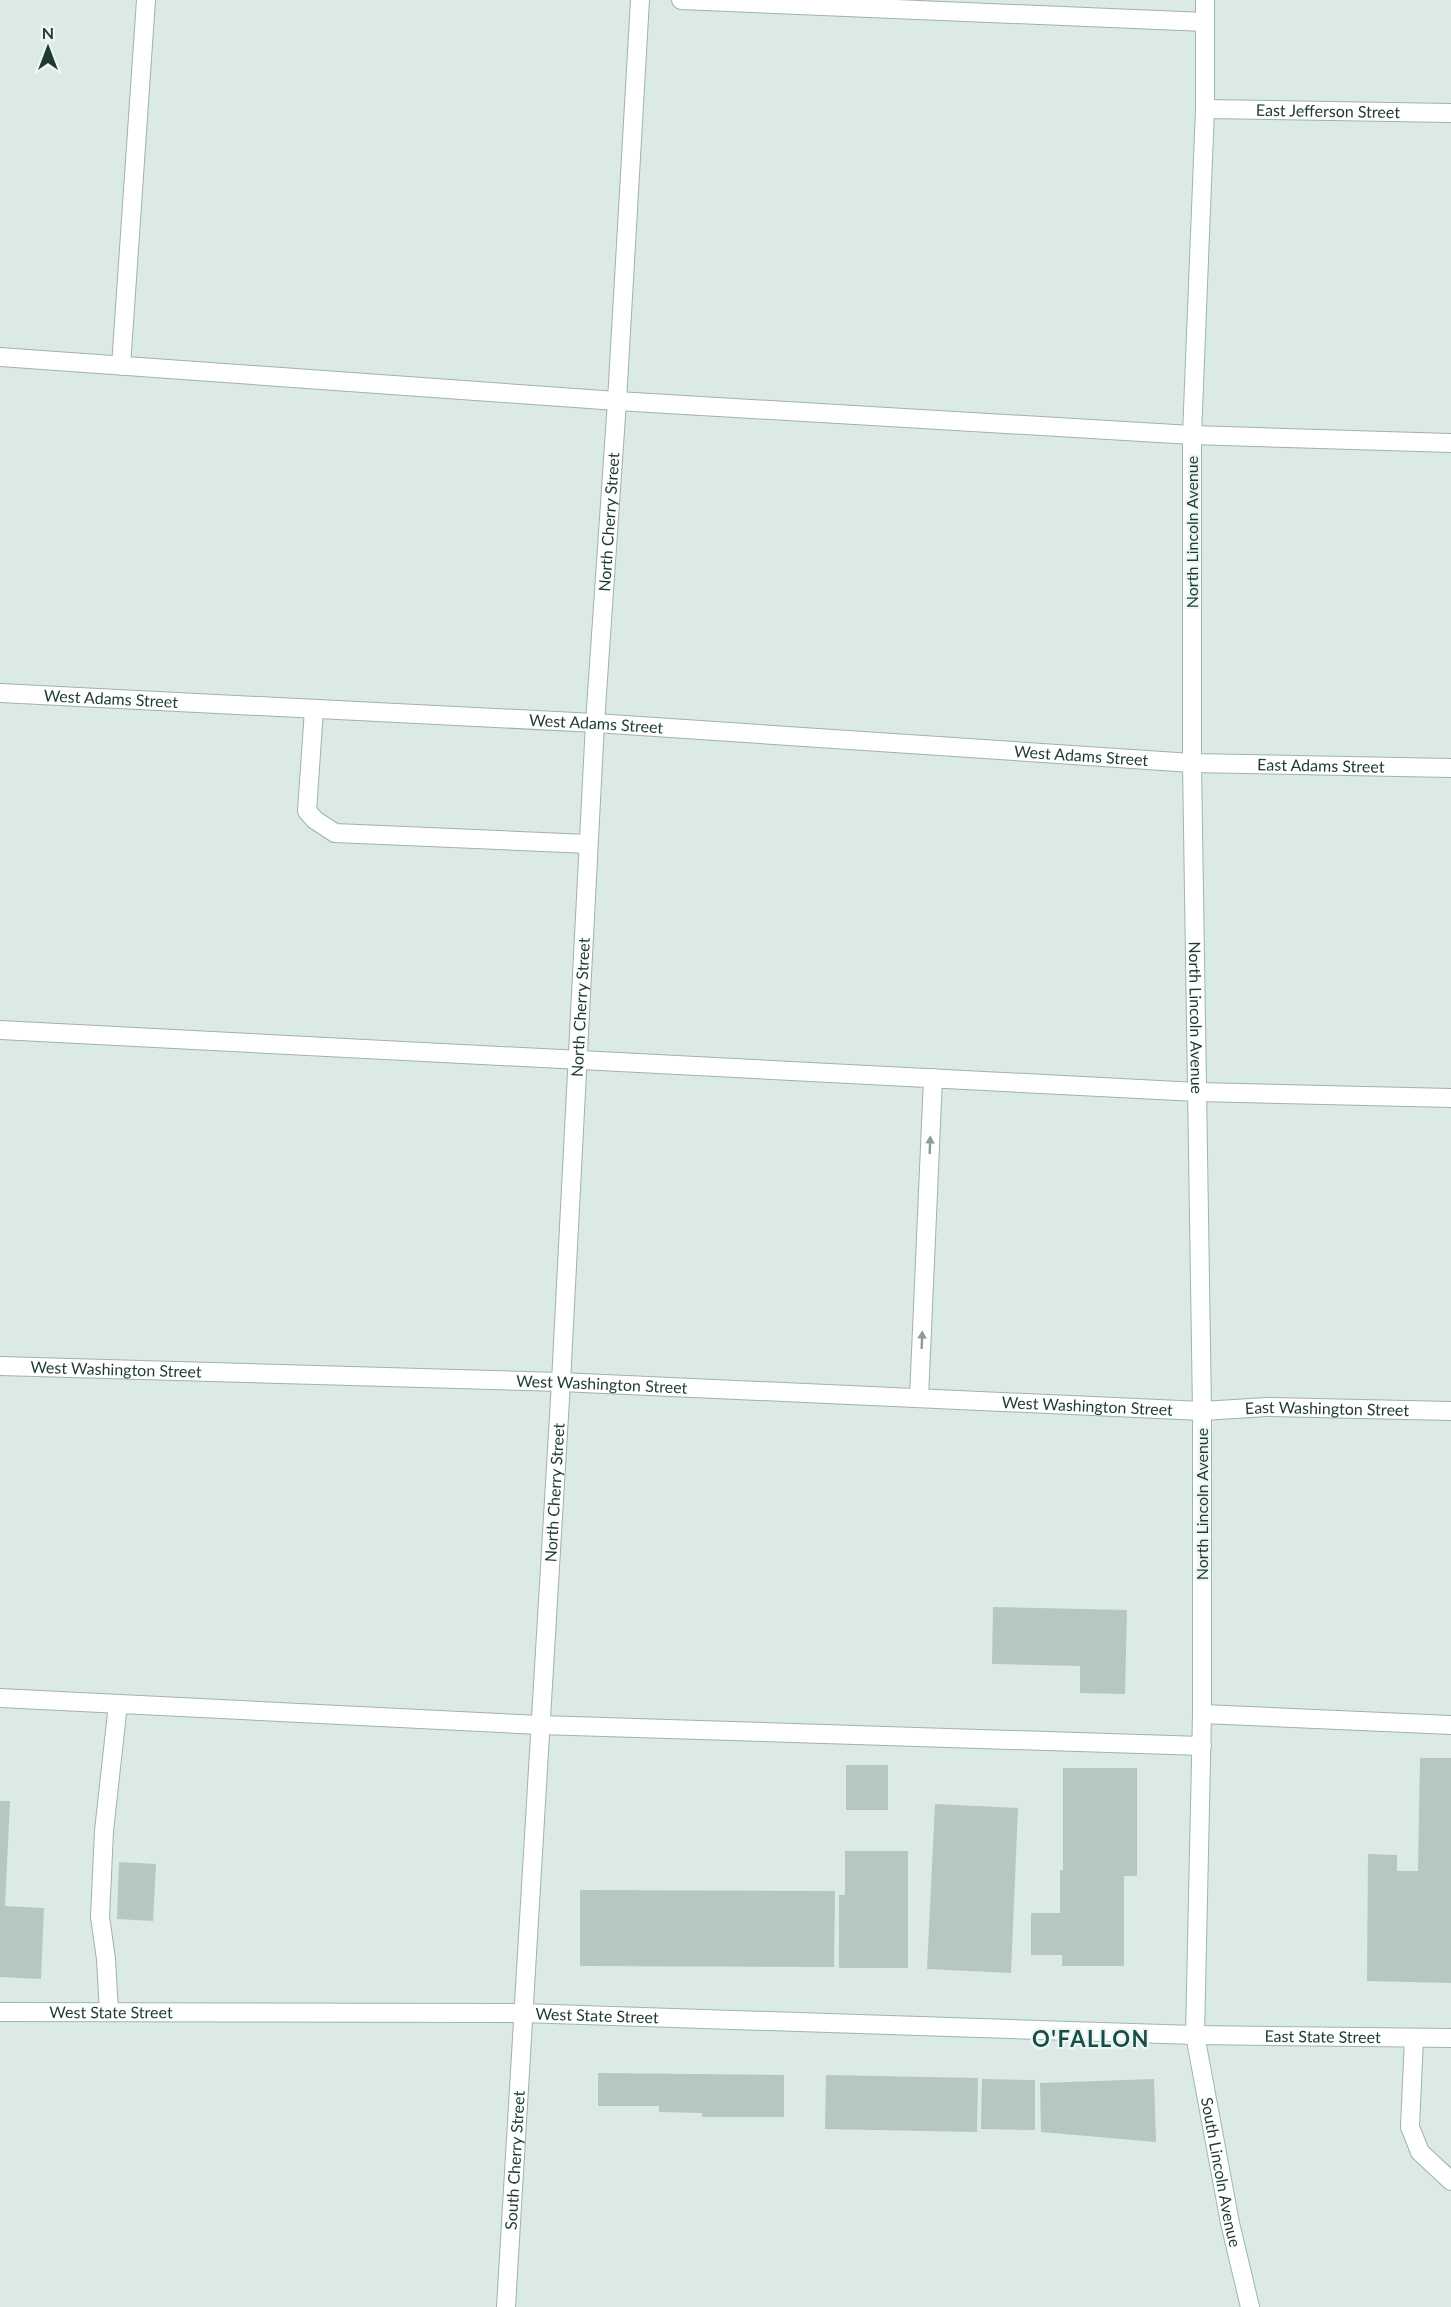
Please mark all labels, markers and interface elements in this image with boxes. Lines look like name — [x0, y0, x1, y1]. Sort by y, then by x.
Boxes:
north arrow — [18, 18, 78, 78]
text: N — [42, 23, 54, 42]
street label: East Jefferson Street — [1256, 100, 1400, 121]
street label: North Cherry Street — [594, 451, 622, 592]
street label: North Lincoln Avenue — [1182, 456, 1201, 608]
street label: West Adams Street — [43, 685, 179, 711]
street label: West Adams Street — [529, 710, 664, 737]
street label: West Adams Street — [1014, 741, 1149, 769]
street label: East Adams Street — [1257, 754, 1385, 776]
street label: North Cherry Street — [567, 937, 593, 1077]
street label: North Lincoln Avenue — [1186, 941, 1207, 1094]
one-way arrow — [925, 1135, 934, 1154]
one-way arrow — [917, 1330, 926, 1349]
street label: West Washington Street — [30, 1357, 202, 1381]
street label: West Washington Street — [516, 1371, 688, 1397]
street label: West Washington Street — [1001, 1392, 1174, 1419]
street label: East Washington Street — [1244, 1397, 1410, 1419]
street label: North Cherry Street — [540, 1422, 568, 1563]
street label: North Lincoln Avenue — [1192, 1428, 1211, 1580]
street label: West State Street — [49, 2002, 173, 2021]
street label: West State Street — [535, 2003, 659, 2026]
district label: O'FALLON — [1032, 2025, 1150, 2052]
street label: East State Street — [1264, 2026, 1381, 2046]
street label: South Cherry Street — [501, 2090, 528, 2230]
street label: South Lincoln Avenue — [1198, 2096, 1245, 2249]

